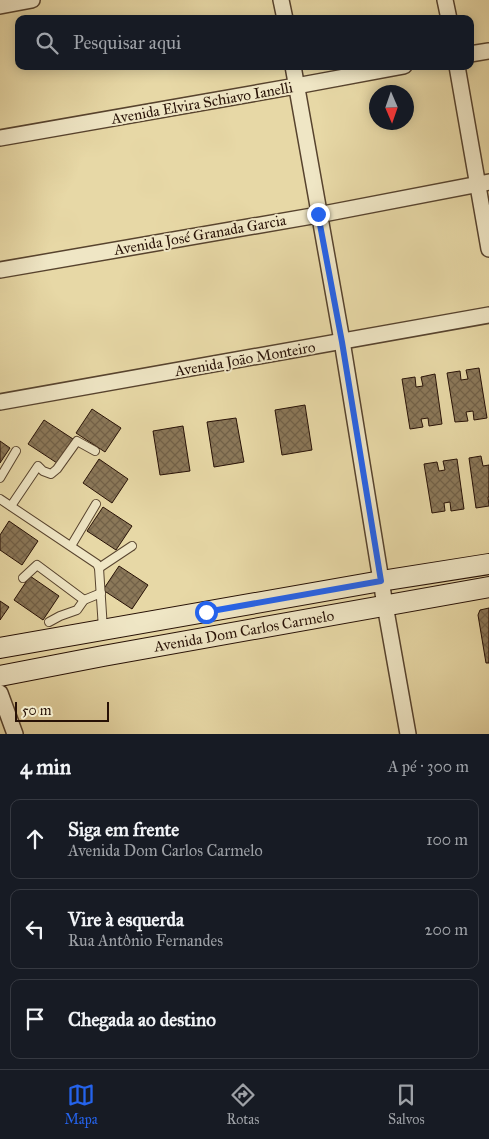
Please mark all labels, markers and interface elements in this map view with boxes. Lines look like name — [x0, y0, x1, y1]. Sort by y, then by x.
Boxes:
search box — [15, 15, 474, 70]
icon: search — [33, 29, 61, 57]
text: Pesquisar aqui — [73, 31, 181, 54]
street label: Avenida Elvira Schiavo Ianelli — [109, 78, 294, 128]
north arrow — [369, 85, 414, 130]
route end — [307, 203, 330, 226]
street label: Avenida José Granada Garcia — [112, 211, 288, 260]
street label: Avenida João Monteiro — [172, 338, 317, 381]
route start — [195, 601, 218, 624]
street label: Avenida Dom Carlos Carmelo — [152, 606, 336, 656]
scale bar — [15, 699, 109, 722]
text: 50 m — [22, 702, 51, 719]
text: 4 min — [20, 754, 71, 780]
text: A pé · 300 m — [388, 757, 469, 776]
text: Siga em frente — [68, 818, 179, 841]
icon: ahead — [21, 825, 49, 853]
text: 100 m — [426, 830, 468, 849]
text: Avenida Dom Carlos Carmelo — [68, 841, 263, 860]
text: Vire à esquerda — [68, 908, 184, 931]
icon: left — [21, 915, 49, 943]
text: 200 m — [425, 920, 468, 939]
text: Rua Antônio Fernandes — [68, 931, 223, 950]
icon: arrive — [21, 1005, 49, 1033]
text: Chegada ao destino — [68, 1008, 216, 1031]
tab: Mapa — [64, 1081, 98, 1128]
tab: Rotas — [226, 1081, 259, 1128]
tab: Salvos — [388, 1081, 425, 1128]

